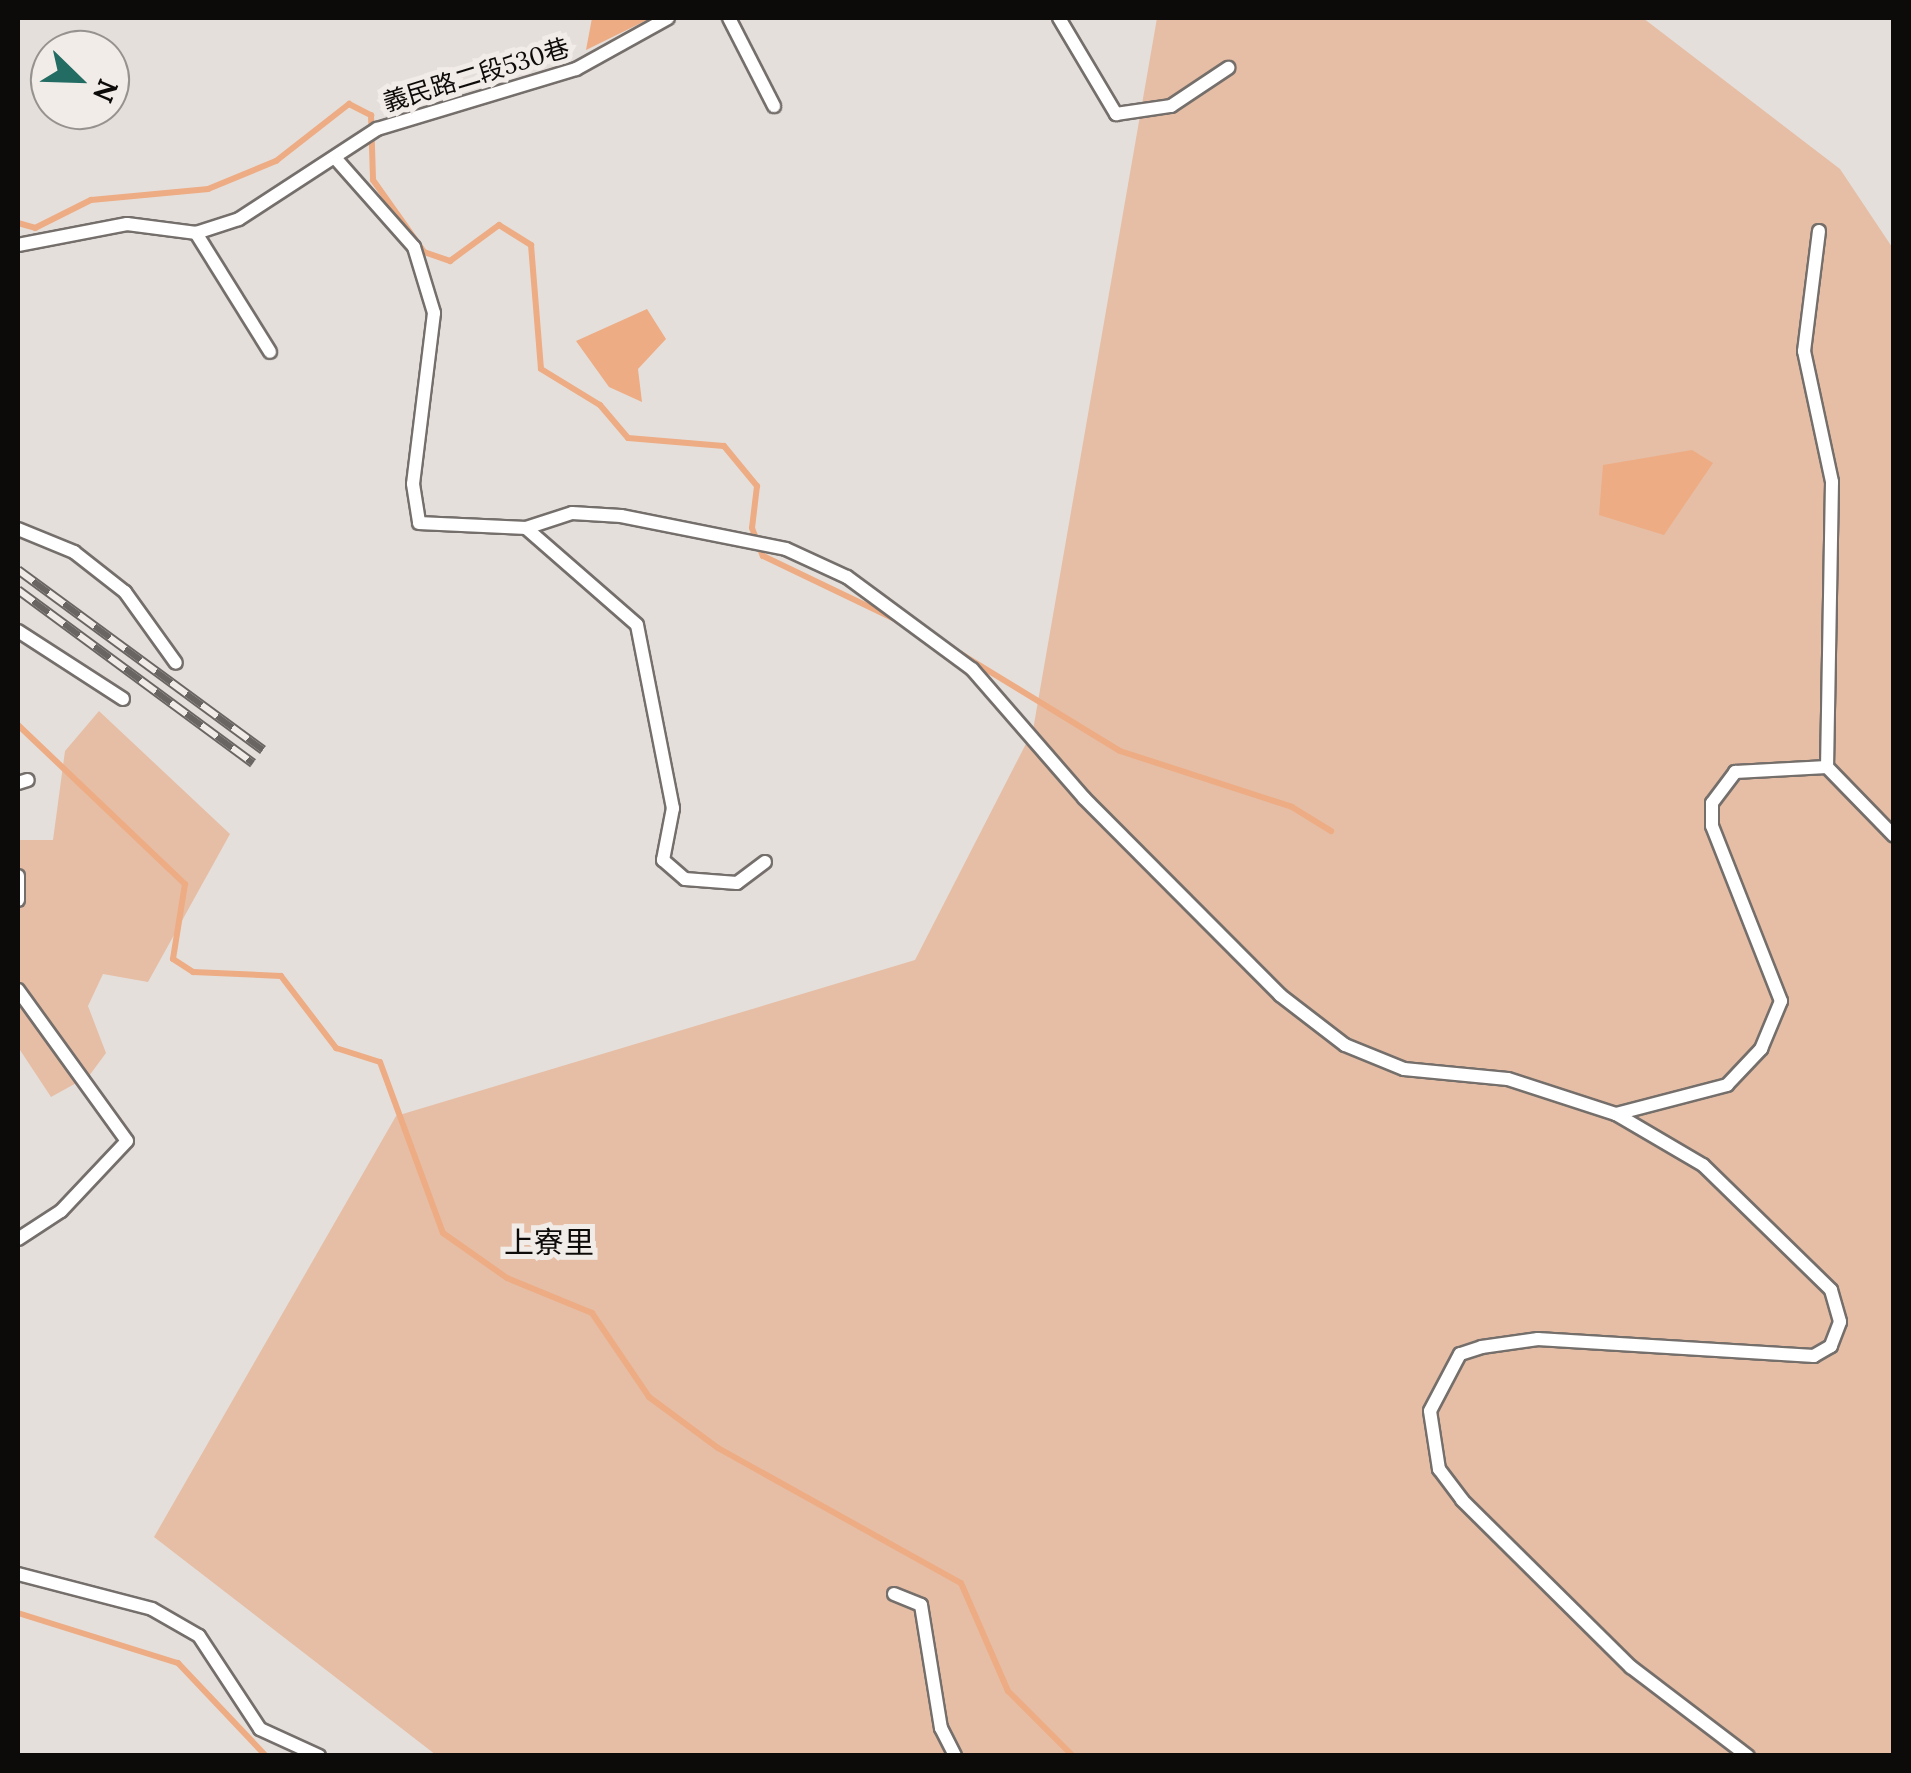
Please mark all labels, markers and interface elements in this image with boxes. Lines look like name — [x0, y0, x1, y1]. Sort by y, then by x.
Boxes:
north arrow — [30, 30, 130, 130]
street label: 義民路二段530巷 — [379, 32, 573, 118]
text: N — [85, 74, 127, 108]
district label: 上寮里 — [504, 1224, 594, 1260]

